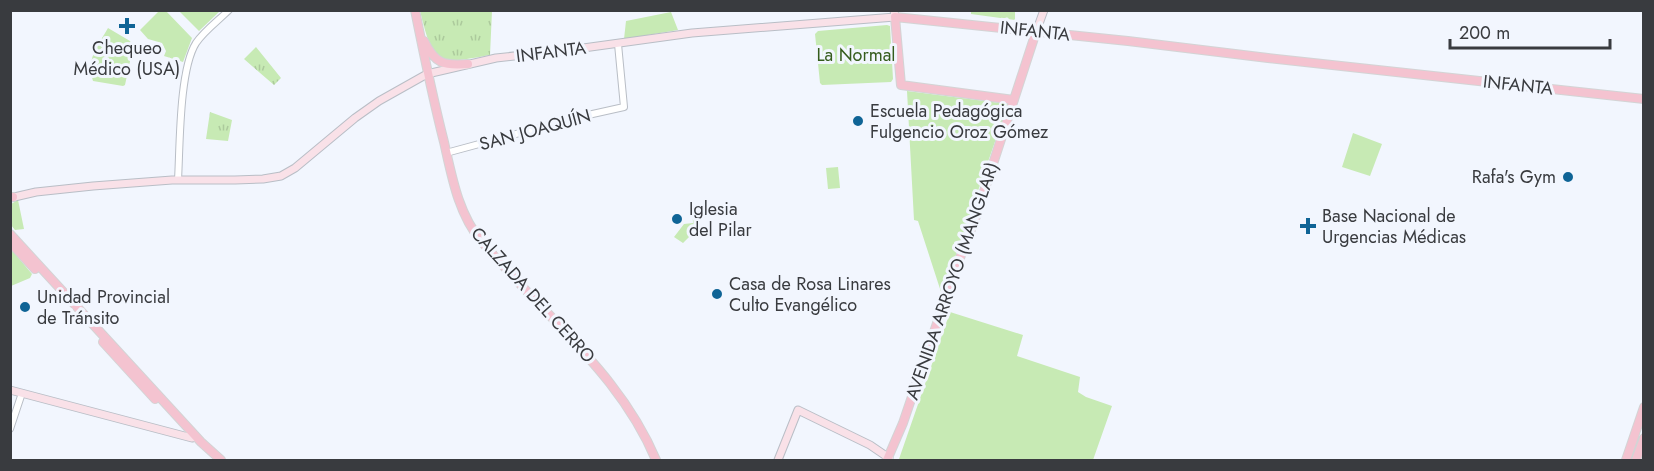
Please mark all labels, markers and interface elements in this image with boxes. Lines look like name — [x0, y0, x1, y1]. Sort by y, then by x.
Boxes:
scale bar — [1450, 12, 1610, 50]
street label: INFANTA — [999, 14, 1071, 48]
marker: Chequeo Médico (USA) — [118, 17, 136, 35]
text: 200 m — [1459, 20, 1510, 46]
place label: Chequeo Médico (USA) — [74, 35, 180, 82]
street label: INFANTA — [514, 35, 588, 69]
park label: La Normal — [817, 42, 895, 68]
street label: INFANTA — [1482, 68, 1554, 102]
place label: Escuela Pedagógica Fulgencio Oroz Gómez — [870, 98, 1049, 145]
street label: SAN JOAQUÍN — [476, 103, 594, 157]
marker: Escuela Pedagógica Fulgencio Oroz Gómez — [851, 114, 865, 128]
street label: AVENIDA ARROYO (MANGLAR) — [899, 159, 1005, 403]
place label: Rafa's Gym — [1472, 164, 1556, 190]
marker: Rafa's Gym — [1561, 170, 1575, 184]
place label: Iglesia del Pilar — [689, 196, 752, 243]
place label: Base Nacional de Urgencias Médicas — [1322, 203, 1466, 250]
marker: Iglesia del Pilar — [670, 212, 684, 226]
marker: Base Nacional de Urgencias Médicas — [1299, 217, 1317, 235]
street label: CALZADA DEL CERRO — [465, 221, 601, 369]
place label: Casa de Rosa Linares Culto Evangélico — [729, 271, 891, 318]
place label: Unidad Provincial de Tránsito — [37, 284, 170, 331]
marker: Casa de Rosa Linares Culto Evangélico — [710, 287, 724, 301]
marker: Unidad Provincial de Tránsito — [18, 300, 32, 314]

